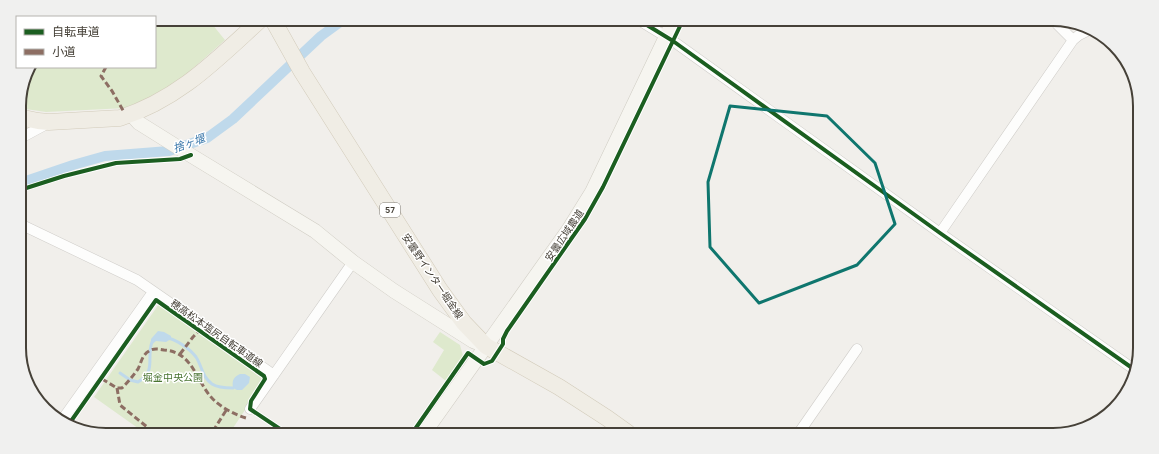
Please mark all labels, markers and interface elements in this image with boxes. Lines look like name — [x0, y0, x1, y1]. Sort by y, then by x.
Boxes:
legend — [16, 16, 156, 68]
text: 自転車道 — [52, 23, 100, 40]
text: 小道 — [52, 43, 76, 60]
water label: 捨ヶ堰 — [171, 129, 209, 155]
road number: 57 — [380, 203, 400, 217]
street label: 安曇広域農道 — [541, 206, 587, 264]
street label: 安曇野インター堀金線 — [399, 231, 467, 321]
street label: 穂高松本塩尻自転車道線 — [168, 296, 266, 370]
park label: 堀金中央公園 — [143, 370, 203, 384]

